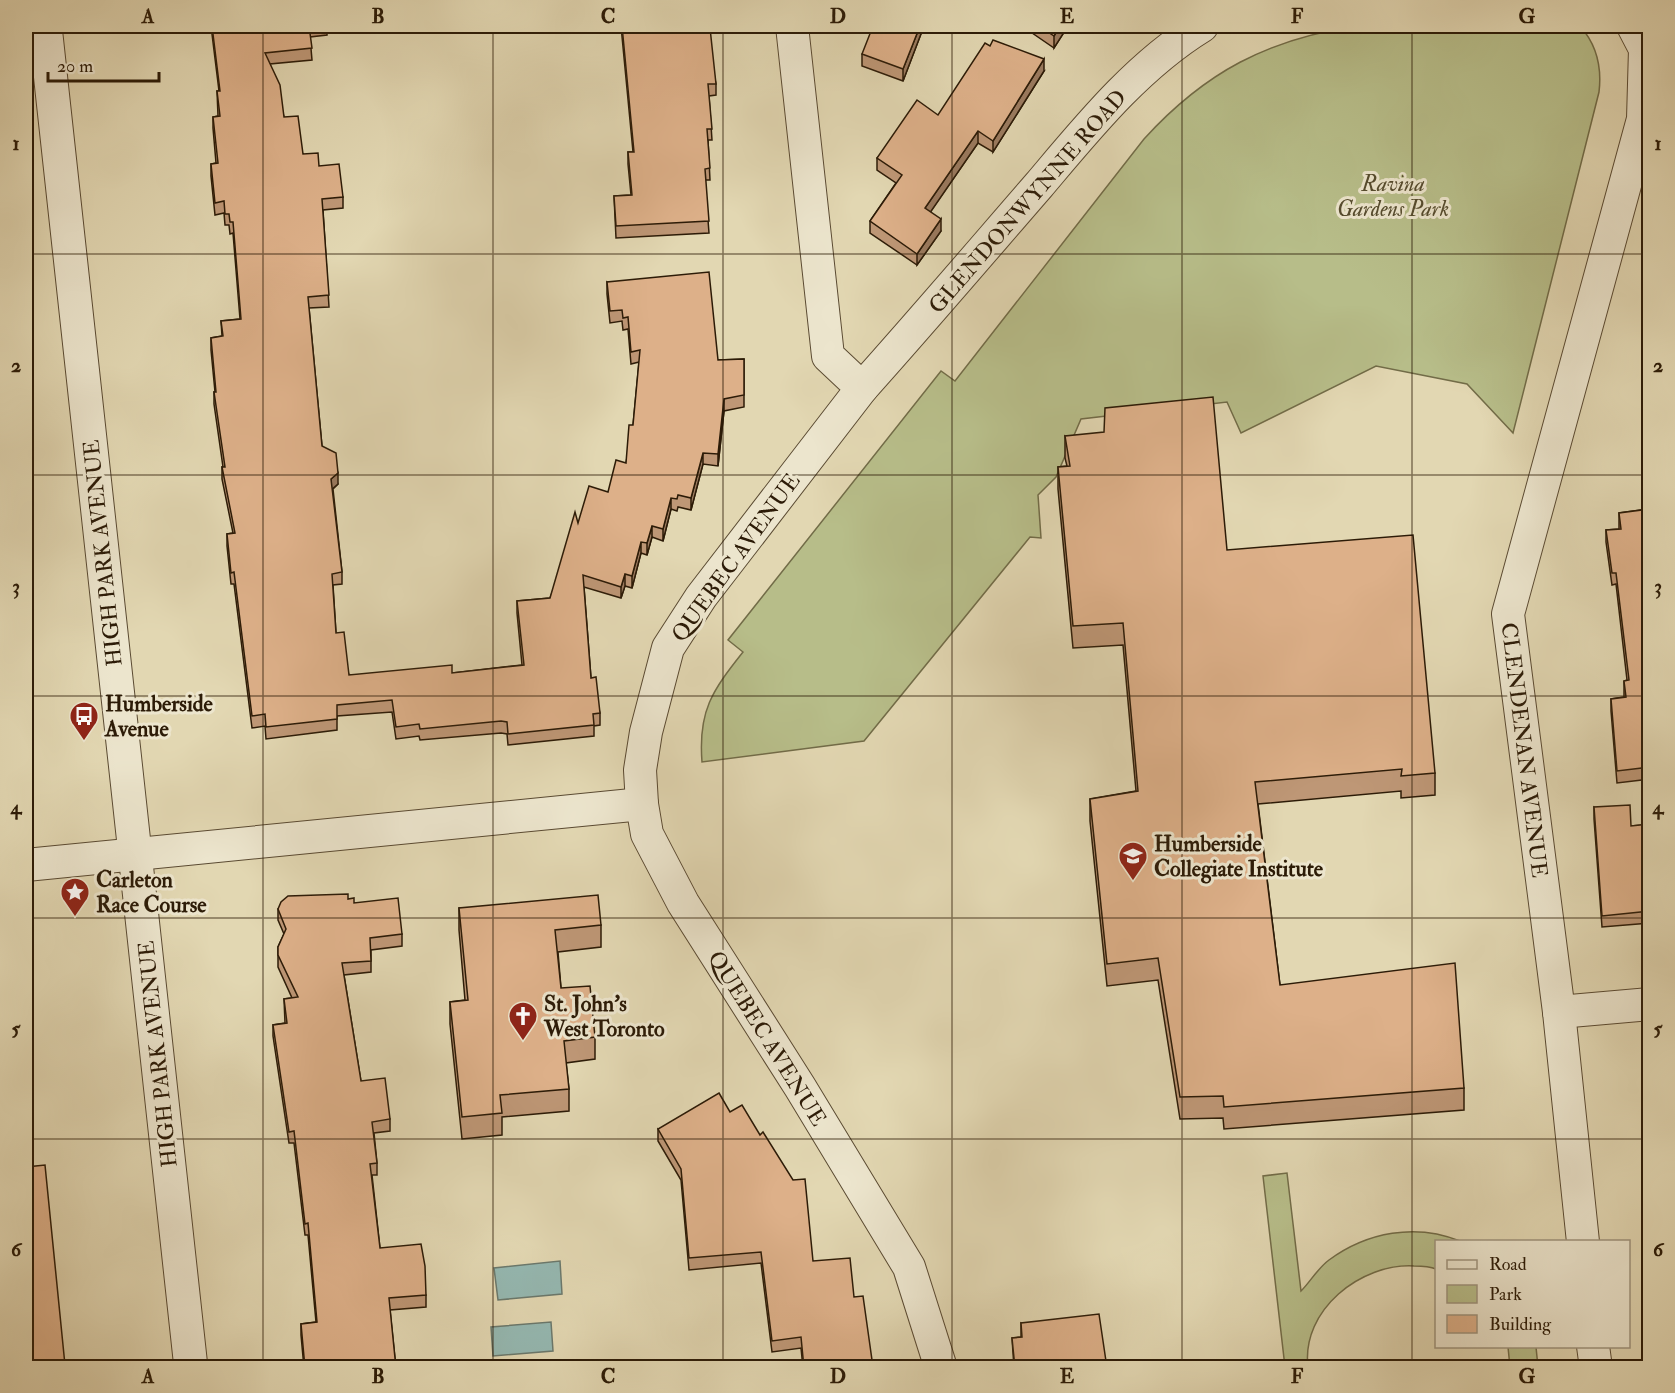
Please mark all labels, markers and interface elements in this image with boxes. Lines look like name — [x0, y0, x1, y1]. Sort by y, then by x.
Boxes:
text: A — [141, 4, 155, 29]
text: B — [371, 4, 385, 29]
text: C — [601, 4, 615, 29]
text: D — [830, 4, 846, 29]
text: E — [1060, 4, 1075, 29]
text: F — [1291, 4, 1304, 29]
text: G — [1519, 4, 1536, 29]
scale bar — [48, 45, 159, 83]
text: 20 m — [57, 55, 93, 78]
street label: GLENDONWYNNE ROAD — [923, 84, 1133, 319]
text: 1 — [12, 131, 20, 156]
text: 1 — [1654, 131, 1662, 156]
park label: Ravina Gardens Park — [1337, 170, 1449, 223]
text: 2 — [11, 353, 21, 378]
text: 2 — [1653, 353, 1663, 378]
street label: HIGH PARK AVENUE — [77, 438, 129, 668]
street label: QUEBEC AVENUE — [665, 468, 806, 647]
text: 3 — [12, 574, 20, 599]
text: 3 — [1654, 574, 1662, 599]
street label: CLENDENAN AVENUE — [1494, 621, 1554, 879]
place label: Humberside Avenue — [104, 690, 213, 743]
bus stop icon: Humberside Avenue — [68, 700, 100, 742]
text: 4 — [10, 795, 23, 820]
text: 4 — [1652, 795, 1665, 820]
place label: Humberside Collegiate Institute — [1154, 830, 1324, 884]
school or university icon: Humberside Collegiate Institute — [1117, 840, 1149, 882]
place label: Carleton Race Course — [96, 866, 207, 919]
place icon: Carleton Race Course — [59, 876, 91, 918]
street label: HIGH PARK AVENUE — [132, 939, 184, 1169]
street label: QUEBEC AVENUE — [702, 946, 833, 1132]
place label: St. John's West Toronto — [543, 990, 665, 1043]
church icon: St. John's West Toronto — [507, 1000, 539, 1042]
text: 5 — [12, 1016, 22, 1041]
text: 5 — [1654, 1016, 1664, 1041]
text: 6 — [11, 1237, 23, 1262]
text: 6 — [1653, 1237, 1665, 1262]
legend — [1435, 1240, 1630, 1348]
text: Road — [1489, 1253, 1527, 1276]
text: Park — [1489, 1283, 1522, 1306]
text: Building — [1489, 1313, 1552, 1336]
text: A — [141, 1364, 155, 1389]
text: B — [371, 1364, 385, 1389]
text: C — [601, 1364, 615, 1389]
text: D — [830, 1364, 846, 1389]
text: E — [1060, 1364, 1075, 1389]
text: F — [1291, 1364, 1304, 1389]
text: G — [1519, 1364, 1536, 1389]

